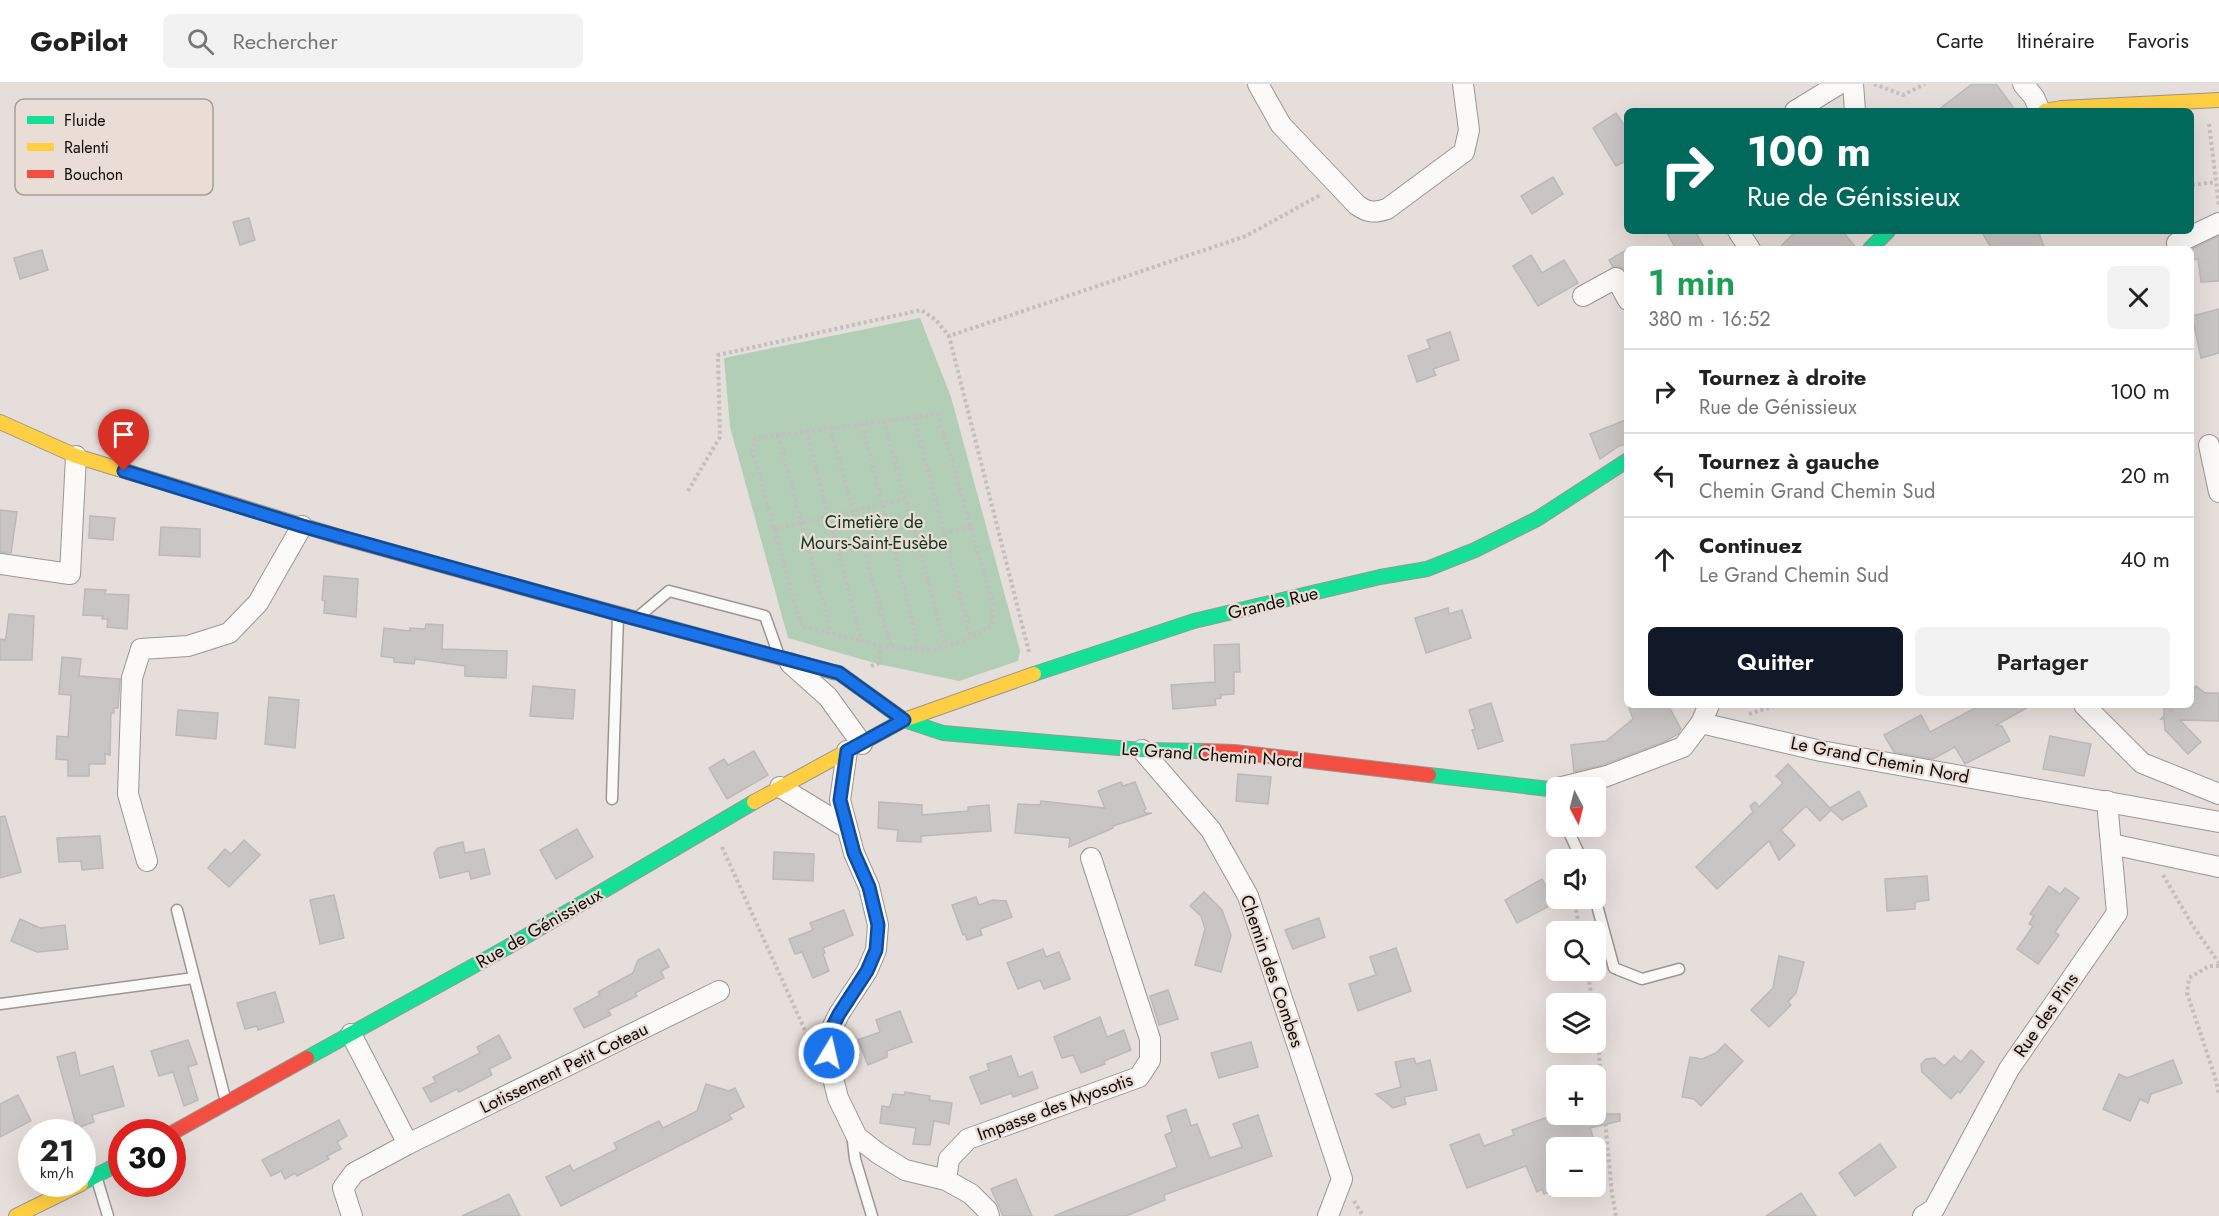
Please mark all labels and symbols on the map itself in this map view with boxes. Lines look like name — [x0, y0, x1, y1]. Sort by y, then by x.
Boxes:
legend — [15, 99, 213, 195]
text: Fluide — [64, 109, 106, 132]
text: Ralenti — [64, 136, 109, 159]
text: Bouchon — [64, 163, 123, 186]
pin — [98, 409, 149, 471]
park label: Cimetière de Mours-Saint-Eusèbe — [800, 509, 948, 556]
street label: Grande Rue — [1225, 580, 1321, 626]
street label: Le Grand Chemin Nord — [1788, 730, 1972, 790]
street label: Le Grand Chemin Nord — [1121, 736, 1303, 774]
north arrow — [1546, 777, 1606, 837]
street label: Rue de Génissieux — [471, 881, 607, 975]
street label: Chemin des Combes — [1234, 891, 1310, 1051]
street label: Rue des Pins — [2007, 968, 2085, 1062]
street label: Lotissement Petit Coteau — [475, 1016, 653, 1120]
position arrow — [797, 1021, 861, 1085]
street label: Impasse des Myosotis — [973, 1067, 1137, 1147]
speed limit sign: 30 — [108, 1119, 186, 1197]

